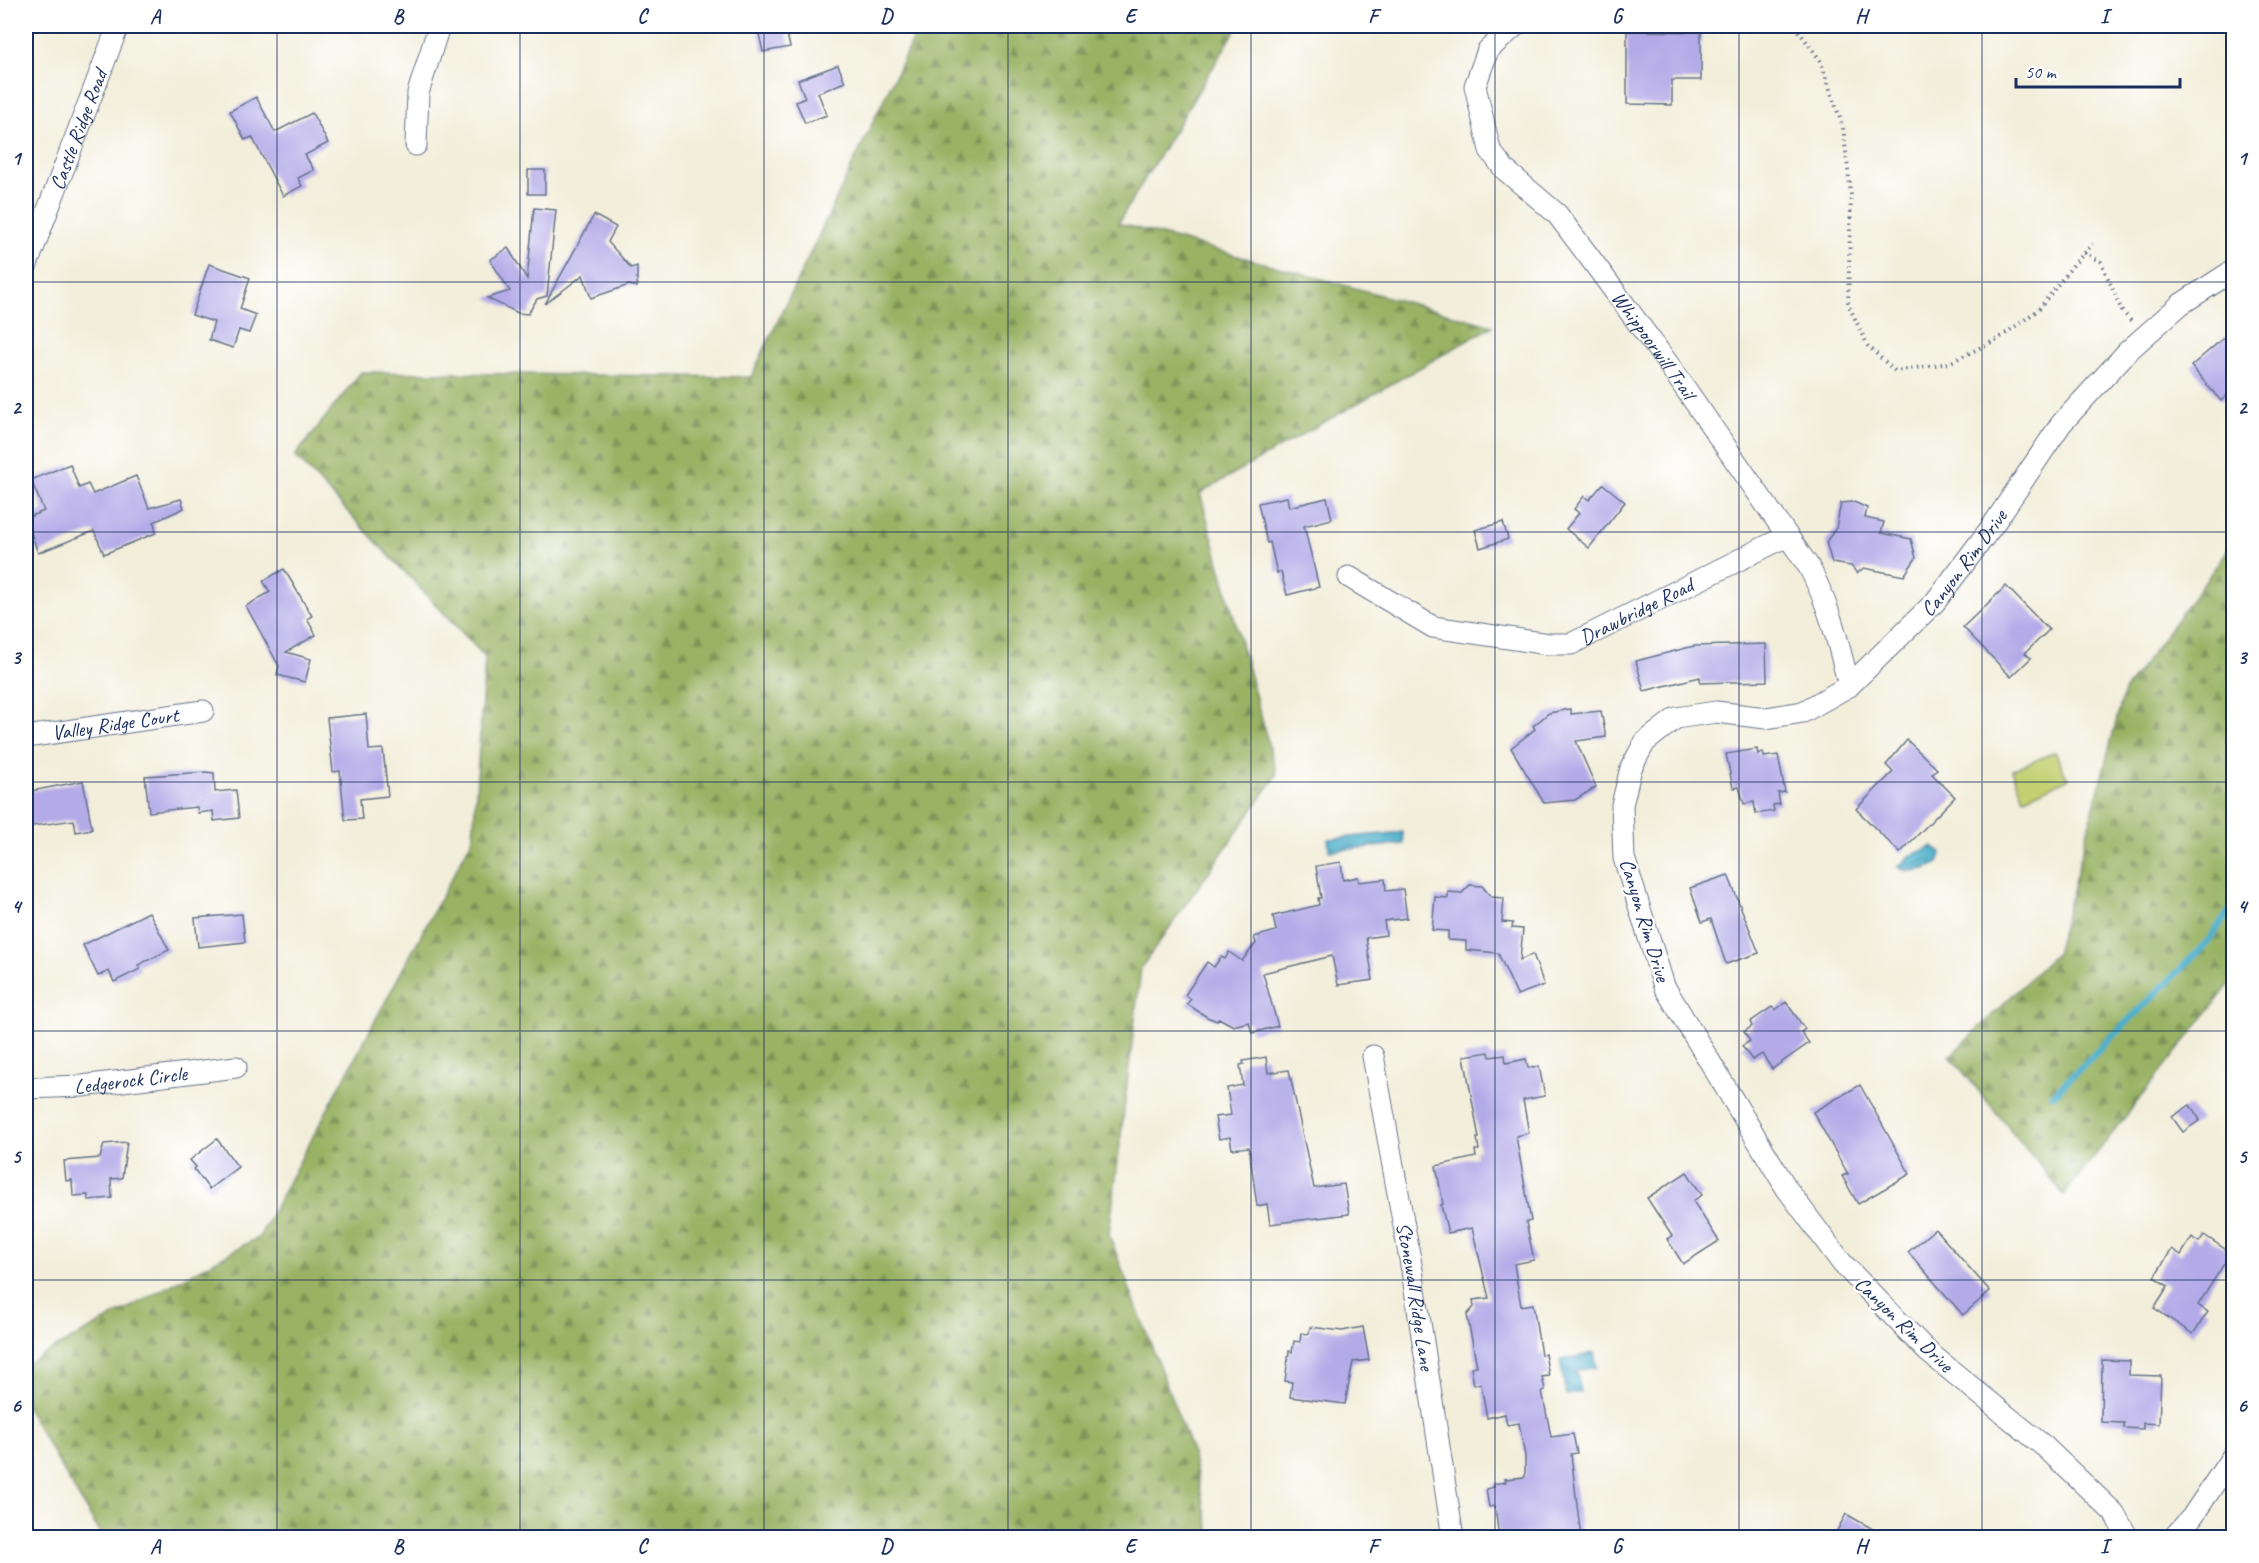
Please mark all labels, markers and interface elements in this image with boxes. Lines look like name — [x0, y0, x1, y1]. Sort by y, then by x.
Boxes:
text: A — [150, 4, 162, 29]
text: B — [393, 4, 405, 29]
text: C — [637, 4, 649, 29]
text: D — [880, 4, 894, 29]
text: E — [1125, 4, 1139, 29]
text: F — [1368, 4, 1382, 29]
text: G — [1612, 4, 1625, 29]
text: H — [1855, 4, 1870, 29]
text: I — [2100, 4, 2113, 29]
scale bar — [2016, 51, 2180, 89]
text: 50 m — [2025, 61, 2058, 83]
street label: Castle Ridge Road — [44, 63, 114, 193]
text: 1 — [12, 146, 23, 171]
text: 1 — [2238, 146, 2249, 171]
street label: Whippoorwill Trail — [1606, 286, 1703, 407]
text: 2 — [12, 395, 23, 420]
text: 2 — [2238, 395, 2249, 420]
street label: Canyon Rim Drive — [1915, 504, 2013, 622]
street label: Drawbridge Road — [1575, 570, 1701, 651]
text: 3 — [12, 645, 23, 670]
text: 3 — [2238, 645, 2249, 670]
street label: Valley Ridge Court — [50, 702, 182, 746]
street label: Canyon Rim Drive — [1614, 855, 1676, 986]
text: 4 — [12, 894, 24, 919]
text: 4 — [2238, 894, 2250, 919]
street label: Ledgerock Circle — [74, 1060, 189, 1099]
text: 5 — [12, 1144, 23, 1169]
text: 5 — [2238, 1144, 2249, 1169]
street label: Stonewall Ridge Lane — [1391, 1220, 1441, 1374]
street label: Canyon Rim Drive — [1849, 1271, 1960, 1378]
text: 6 — [11, 1393, 22, 1418]
text: 6 — [2237, 1393, 2248, 1418]
text: A — [150, 1534, 162, 1559]
text: B — [393, 1534, 405, 1559]
text: C — [637, 1534, 649, 1559]
text: D — [880, 1534, 894, 1559]
text: E — [1125, 1534, 1139, 1559]
text: F — [1368, 1534, 1382, 1559]
text: G — [1612, 1534, 1625, 1559]
text: H — [1855, 1534, 1870, 1559]
text: I — [2100, 1534, 2113, 1559]

